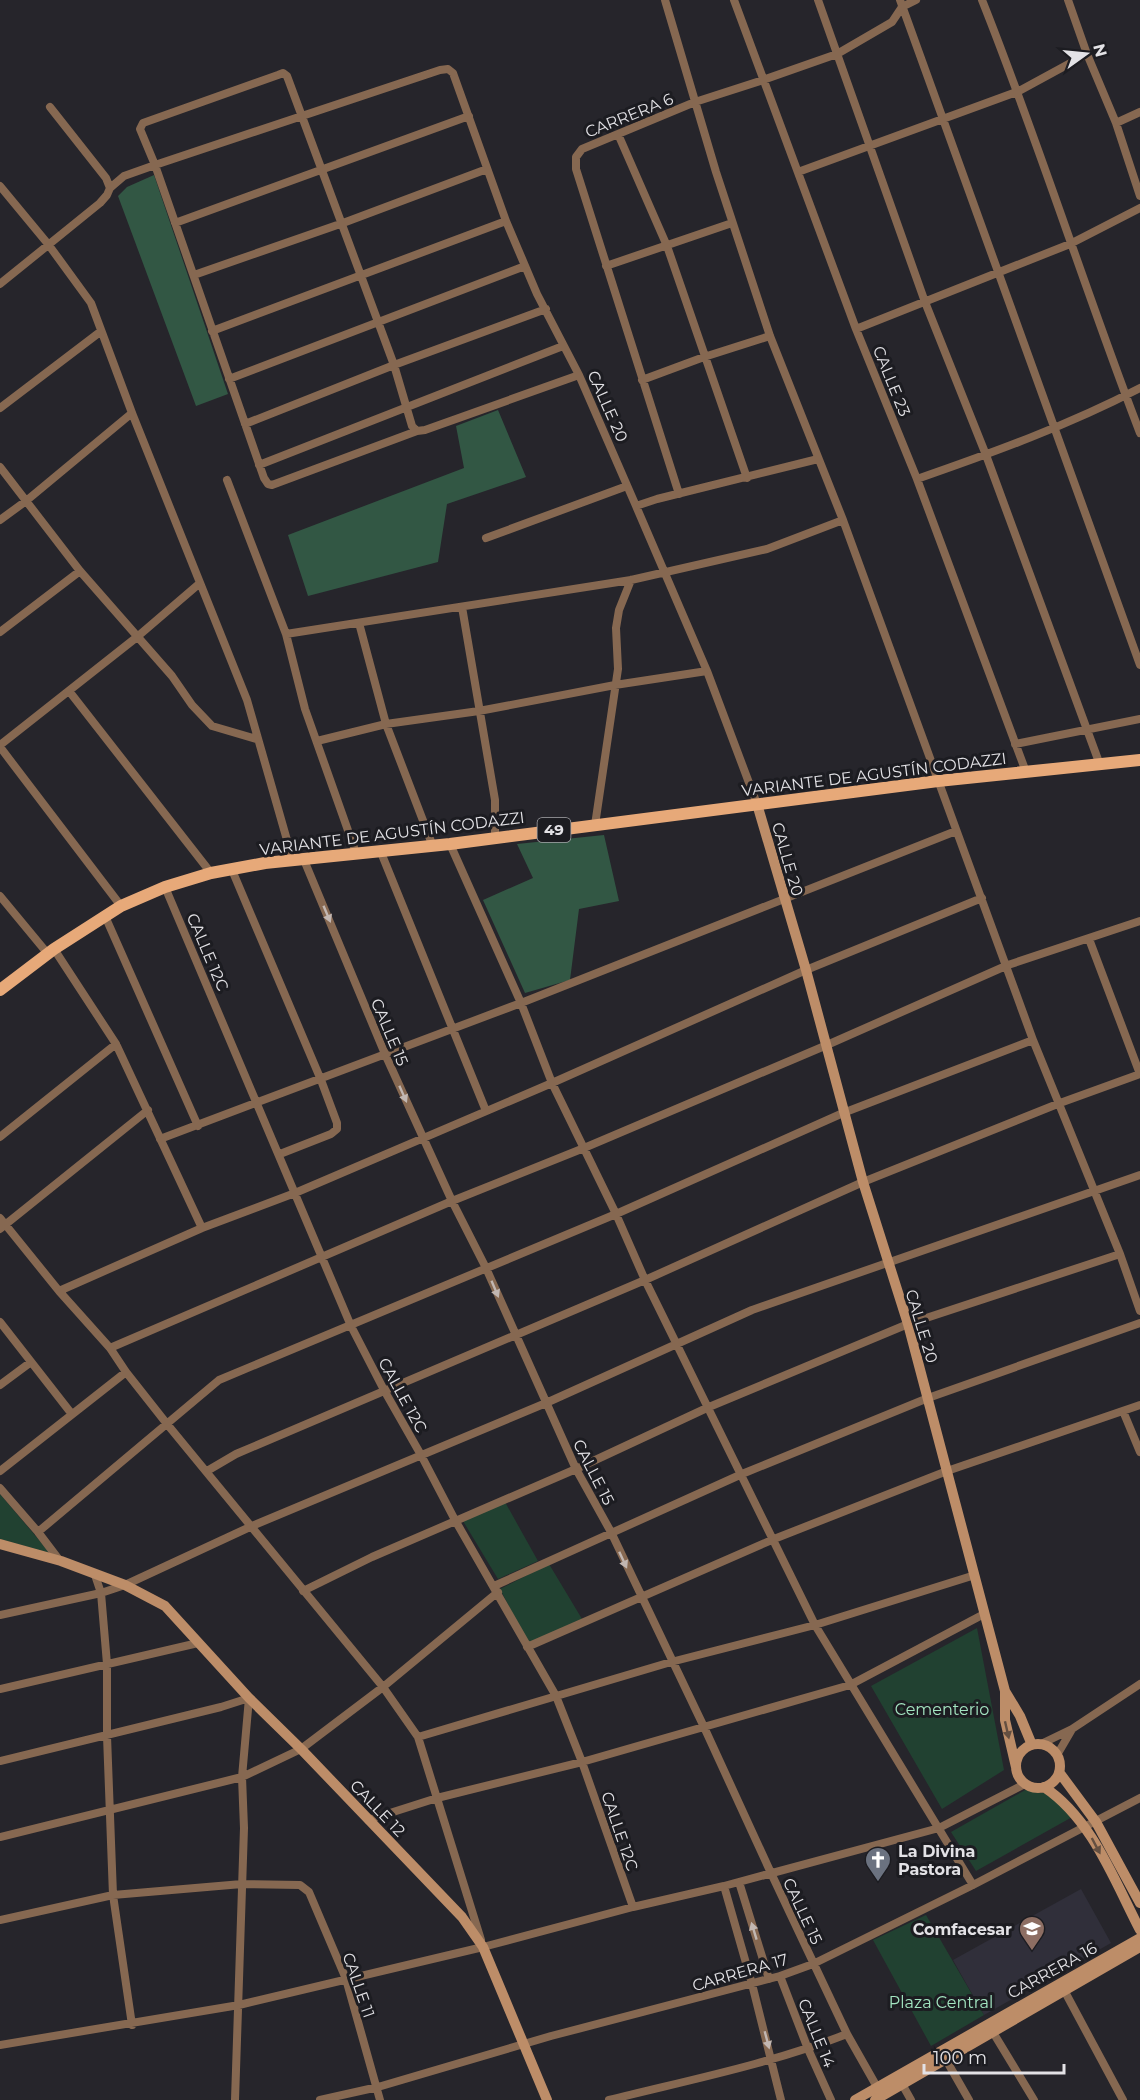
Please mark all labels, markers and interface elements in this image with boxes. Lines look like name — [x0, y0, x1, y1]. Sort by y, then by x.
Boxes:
north arrow — [1056, 24, 1116, 84]
text: N — [1089, 42, 1111, 59]
street label: CARRERA 6 — [582, 89, 676, 142]
street label: CALLE 23 — [869, 343, 914, 419]
street label: CALLE 20 — [583, 368, 632, 445]
street label: VARIANTE DE AGUSTÍN CODAZZI — [740, 749, 1008, 800]
street label: VARIANTE DE AGUSTÍN CODAZZI — [258, 808, 526, 859]
road number: 49 — [538, 818, 570, 842]
street label: CALLE 20 — [768, 820, 807, 898]
one-way arrow — [322, 906, 331, 923]
street label: CALLE 12C — [183, 911, 232, 994]
street label: CALLE 15 — [367, 996, 412, 1069]
one-way arrow — [398, 1085, 408, 1103]
one-way arrow — [490, 1281, 500, 1299]
street label: CALLE 20 — [901, 1287, 942, 1365]
street label: CALLE 12C — [374, 1355, 431, 1436]
street label: CALLE 15 — [569, 1436, 618, 1508]
one-way arrow — [619, 1552, 628, 1569]
park label: Cementerio — [895, 1700, 989, 1719]
one-way arrow — [1003, 1720, 1012, 1739]
street label: CALLE 12 — [346, 1776, 409, 1841]
street label: CALLE 12C — [597, 1789, 642, 1873]
one-way arrow — [1091, 1838, 1101, 1855]
place label: La Divina Pastora — [898, 1842, 975, 1879]
church icon: La Divina Pastora — [863, 1845, 893, 1883]
street label: CALLE 15 — [779, 1875, 826, 1947]
school or university icon: Comfacesar — [1017, 1914, 1047, 1952]
place label: Comfacesar — [913, 1920, 1012, 1939]
one-way arrow — [749, 1922, 758, 1940]
street label: CARRERA 16 — [1004, 1938, 1100, 2003]
street label: CALLE 11 — [339, 1950, 379, 2020]
street label: CARRERA 17 — [690, 1950, 790, 1995]
park label: Plaza Central — [889, 1993, 993, 2012]
street label: CALLE 14 — [794, 1996, 839, 2071]
one-way arrow — [762, 2031, 772, 2050]
scale bar — [924, 2037, 1064, 2075]
text: 100 m — [933, 2047, 987, 2069]

